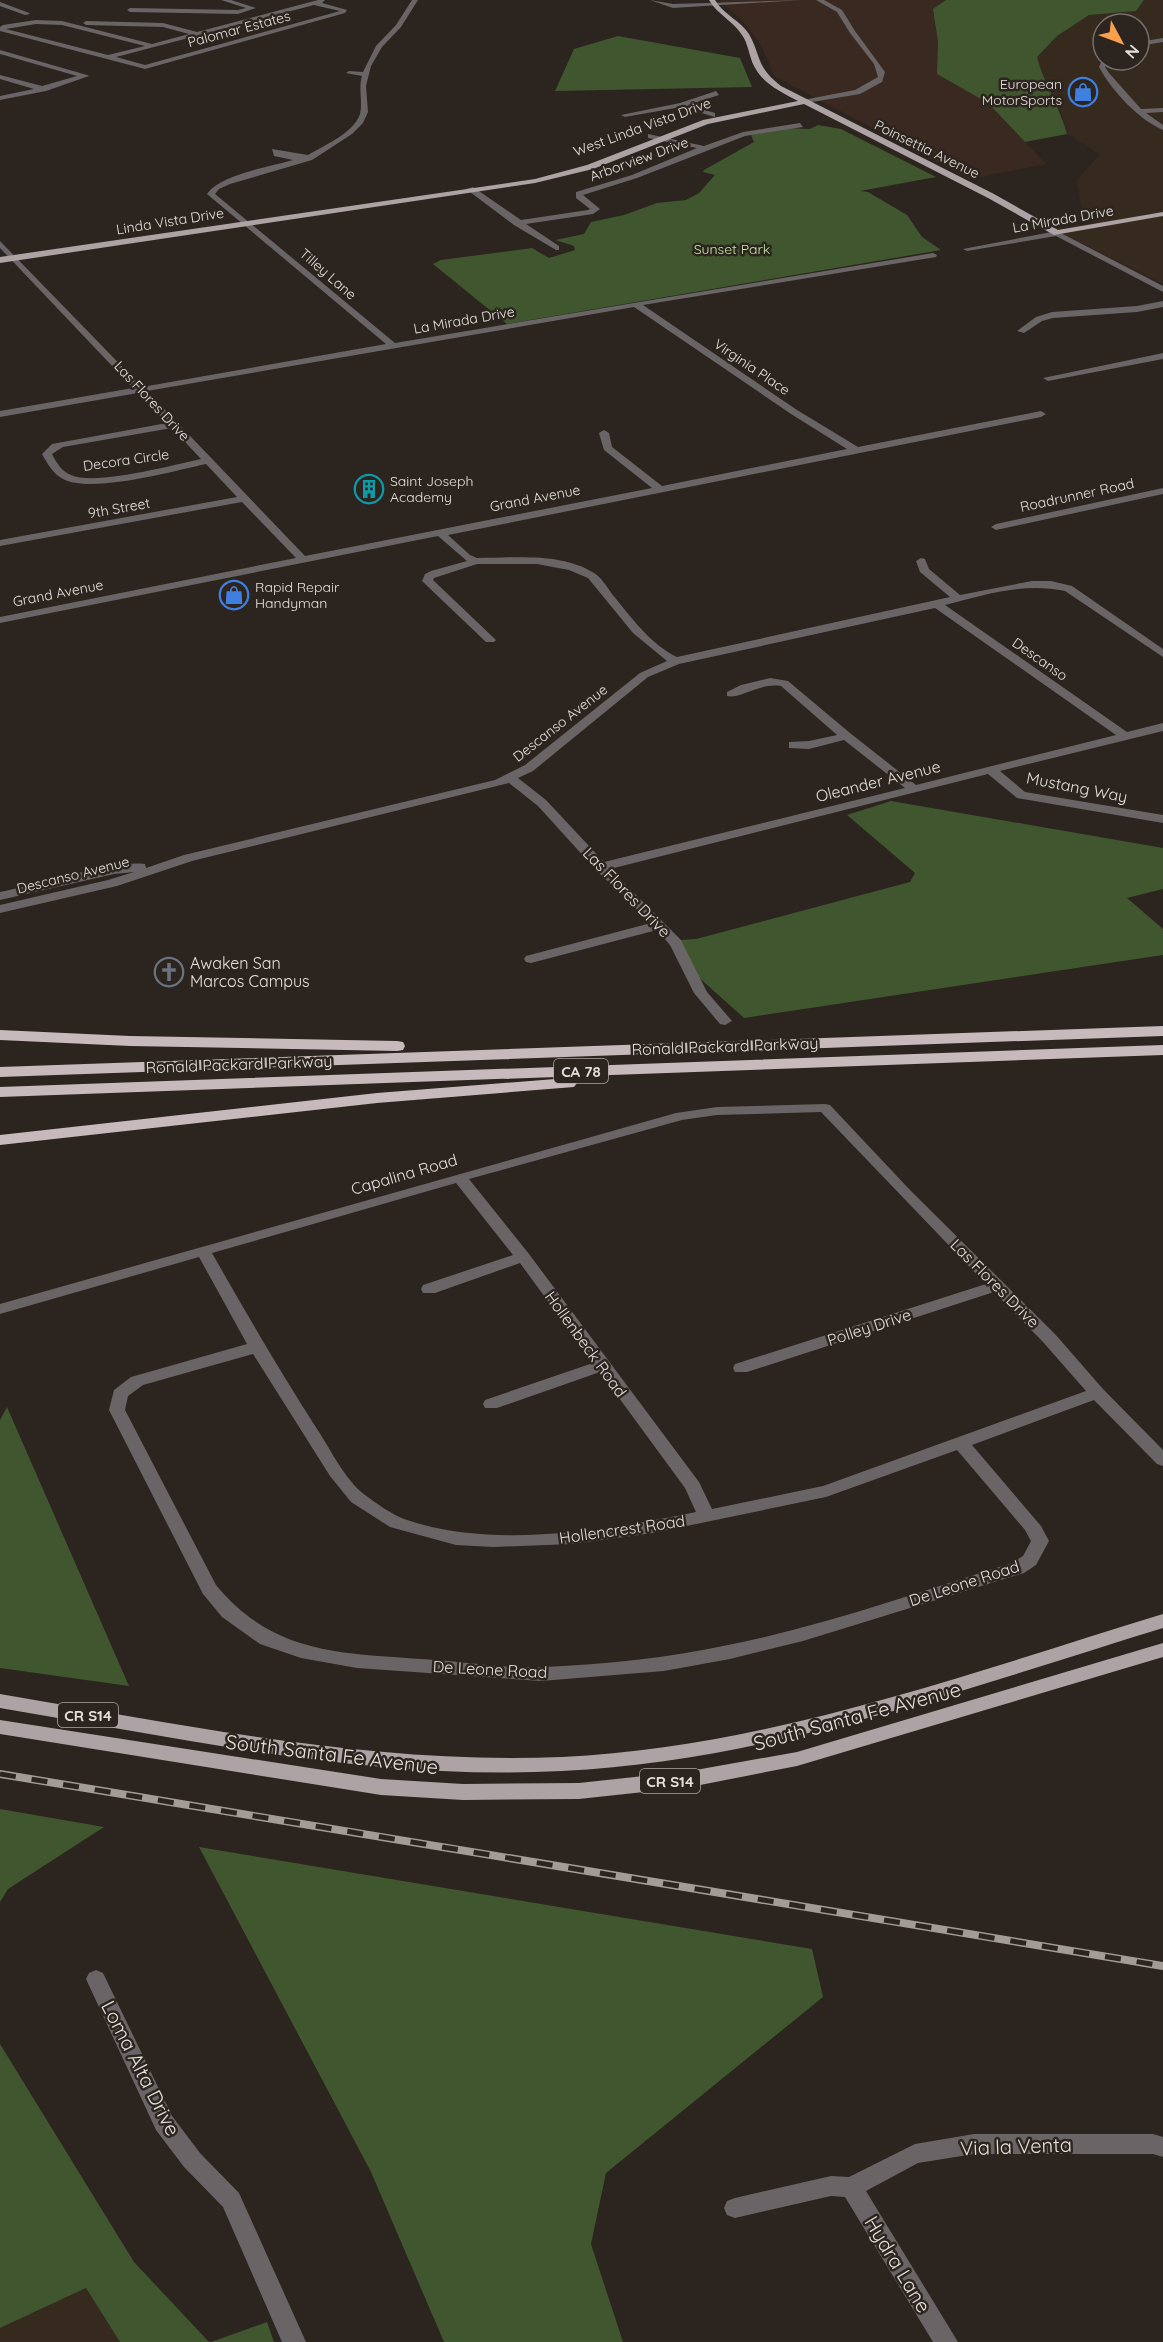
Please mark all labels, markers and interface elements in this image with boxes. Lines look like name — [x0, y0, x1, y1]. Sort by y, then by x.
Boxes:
street label: Palomar Estates — [186, 7, 292, 51]
north arrow — [1091, 12, 1151, 72]
text: N — [1121, 41, 1144, 63]
place label: European MotorSports — [982, 75, 1062, 109]
shop icon: European MotorSports — [1067, 76, 1099, 108]
street label: West Linda Vista Drive — [571, 94, 713, 160]
street label: Poinsettia Avenue — [871, 116, 983, 182]
street label: Arborview Drive — [587, 133, 691, 185]
street label: La Mirada Drive — [1011, 201, 1115, 237]
street label: Linda Vista Drive — [115, 204, 225, 238]
park label: Sunset Park — [694, 240, 770, 258]
street label: Tilley Lane — [296, 244, 360, 304]
street label: La Mirada Drive — [412, 302, 516, 338]
street label: Virginia Place — [711, 335, 794, 399]
street label: Las Flores Drive — [110, 357, 194, 445]
street label: Decora Circle — [82, 445, 170, 475]
place label: Saint Joseph Academy — [390, 472, 473, 506]
building icon: Saint Joseph Academy — [353, 473, 385, 505]
street label: Roadrunner Road — [1018, 474, 1136, 516]
street label: Grand Avenue — [488, 480, 582, 516]
street label: 9th Street — [87, 494, 152, 522]
street label: Grand Avenue — [11, 575, 105, 611]
place label: Rapid Repair Handyman — [255, 578, 340, 612]
shop icon: Rapid Repair Handyman — [218, 579, 250, 611]
street label: Descanso — [1009, 633, 1071, 685]
street label: Descanso Avenue — [509, 680, 611, 766]
street label: Oleander Avenue — [814, 756, 942, 806]
street label: Mustang Way — [1025, 767, 1129, 807]
street label: Las Flores Drive — [579, 843, 675, 941]
street label: Descanso Avenue — [15, 852, 131, 898]
place label: Awaken San Marcos Campus — [190, 953, 310, 991]
church icon: Awaken San Marcos Campus — [153, 956, 185, 988]
street label: Ronald Packard Parkway — [631, 1033, 819, 1059]
street label: Ronald Packard Parkway — [145, 1051, 333, 1077]
road number: CA 78 — [554, 1059, 608, 1083]
street label: Capalina Road — [349, 1149, 459, 1199]
street label: Las Flores Drive — [946, 1234, 1044, 1332]
street label: Hollenbeck Road — [541, 1287, 631, 1401]
street label: Polley Drive — [824, 1304, 914, 1350]
street label: Hollencrest Road — [558, 1510, 686, 1548]
street label: De Leone Road — [906, 1556, 1022, 1610]
street label: De Leone Road — [432, 1656, 548, 1682]
street label: South Santa Fe Avenue — [751, 1676, 963, 1756]
road number: CR S14 — [58, 1703, 118, 1727]
street label: South Santa Fe Avenue — [224, 1729, 440, 1779]
road number: CR S14 — [640, 1769, 700, 1793]
street label: Loma Alta Drive — [96, 1996, 186, 2140]
street label: Via la Venta — [960, 2132, 1072, 2160]
street label: Hydra Lane — [859, 2211, 937, 2317]

